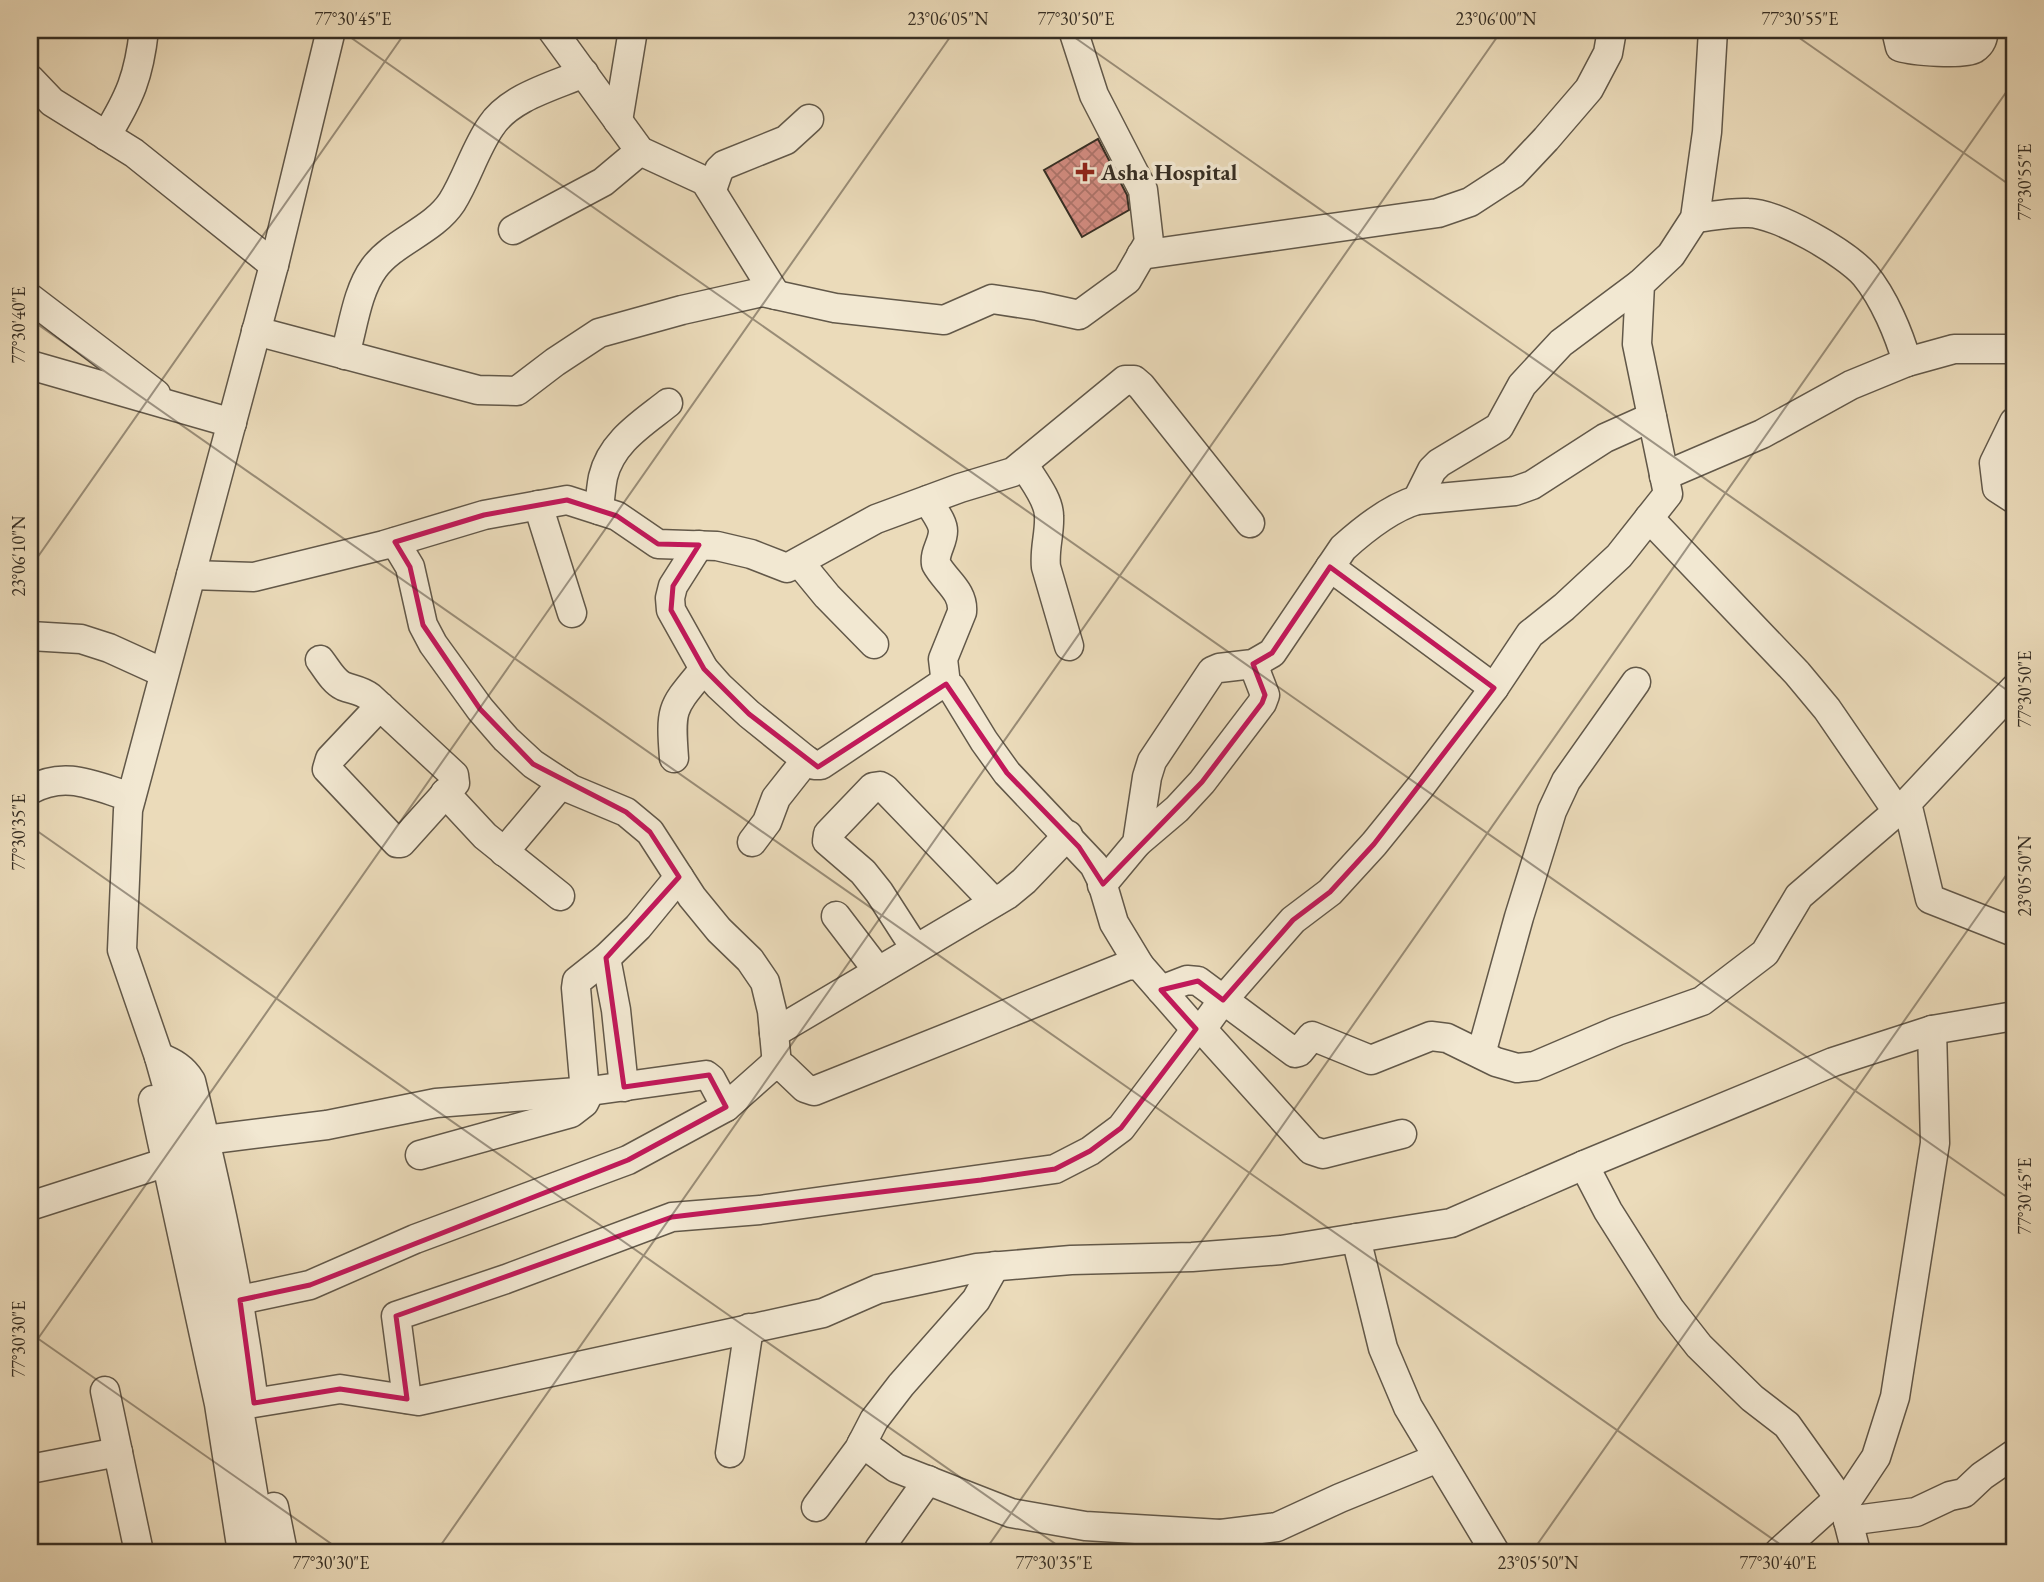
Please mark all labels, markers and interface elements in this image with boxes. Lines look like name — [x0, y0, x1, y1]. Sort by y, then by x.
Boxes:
text: 77°30'45"E — [315, 7, 391, 30]
text: 23°06'05"N — [908, 7, 989, 30]
text: 77°30'50"E — [1038, 7, 1114, 30]
text: 23°06'00"N — [1456, 7, 1537, 30]
text: 77°30'55"E — [1762, 7, 1838, 30]
text: 77°30'55"E — [2013, 144, 2036, 220]
place label: Asha Hospital — [1100, 157, 1238, 187]
marker: Asha Hospital — [1075, 162, 1095, 182]
text: 77°30'40"E — [7, 287, 30, 363]
text: 23°06'10"N — [7, 515, 30, 596]
text: 77°30'50"E — [2013, 651, 2036, 727]
text: 77°30'35"E — [7, 794, 30, 870]
text: 23°05'50"N — [2013, 835, 2036, 916]
text: 77°30'45"E — [2013, 1158, 2036, 1234]
text: 77°30'30"E — [7, 1301, 30, 1377]
text: 77°30'30"E — [293, 1551, 369, 1574]
text: 77°30'35"E — [1016, 1551, 1092, 1574]
text: 23°05'50"N — [1498, 1551, 1579, 1574]
text: 77°30'40"E — [1740, 1551, 1816, 1574]

